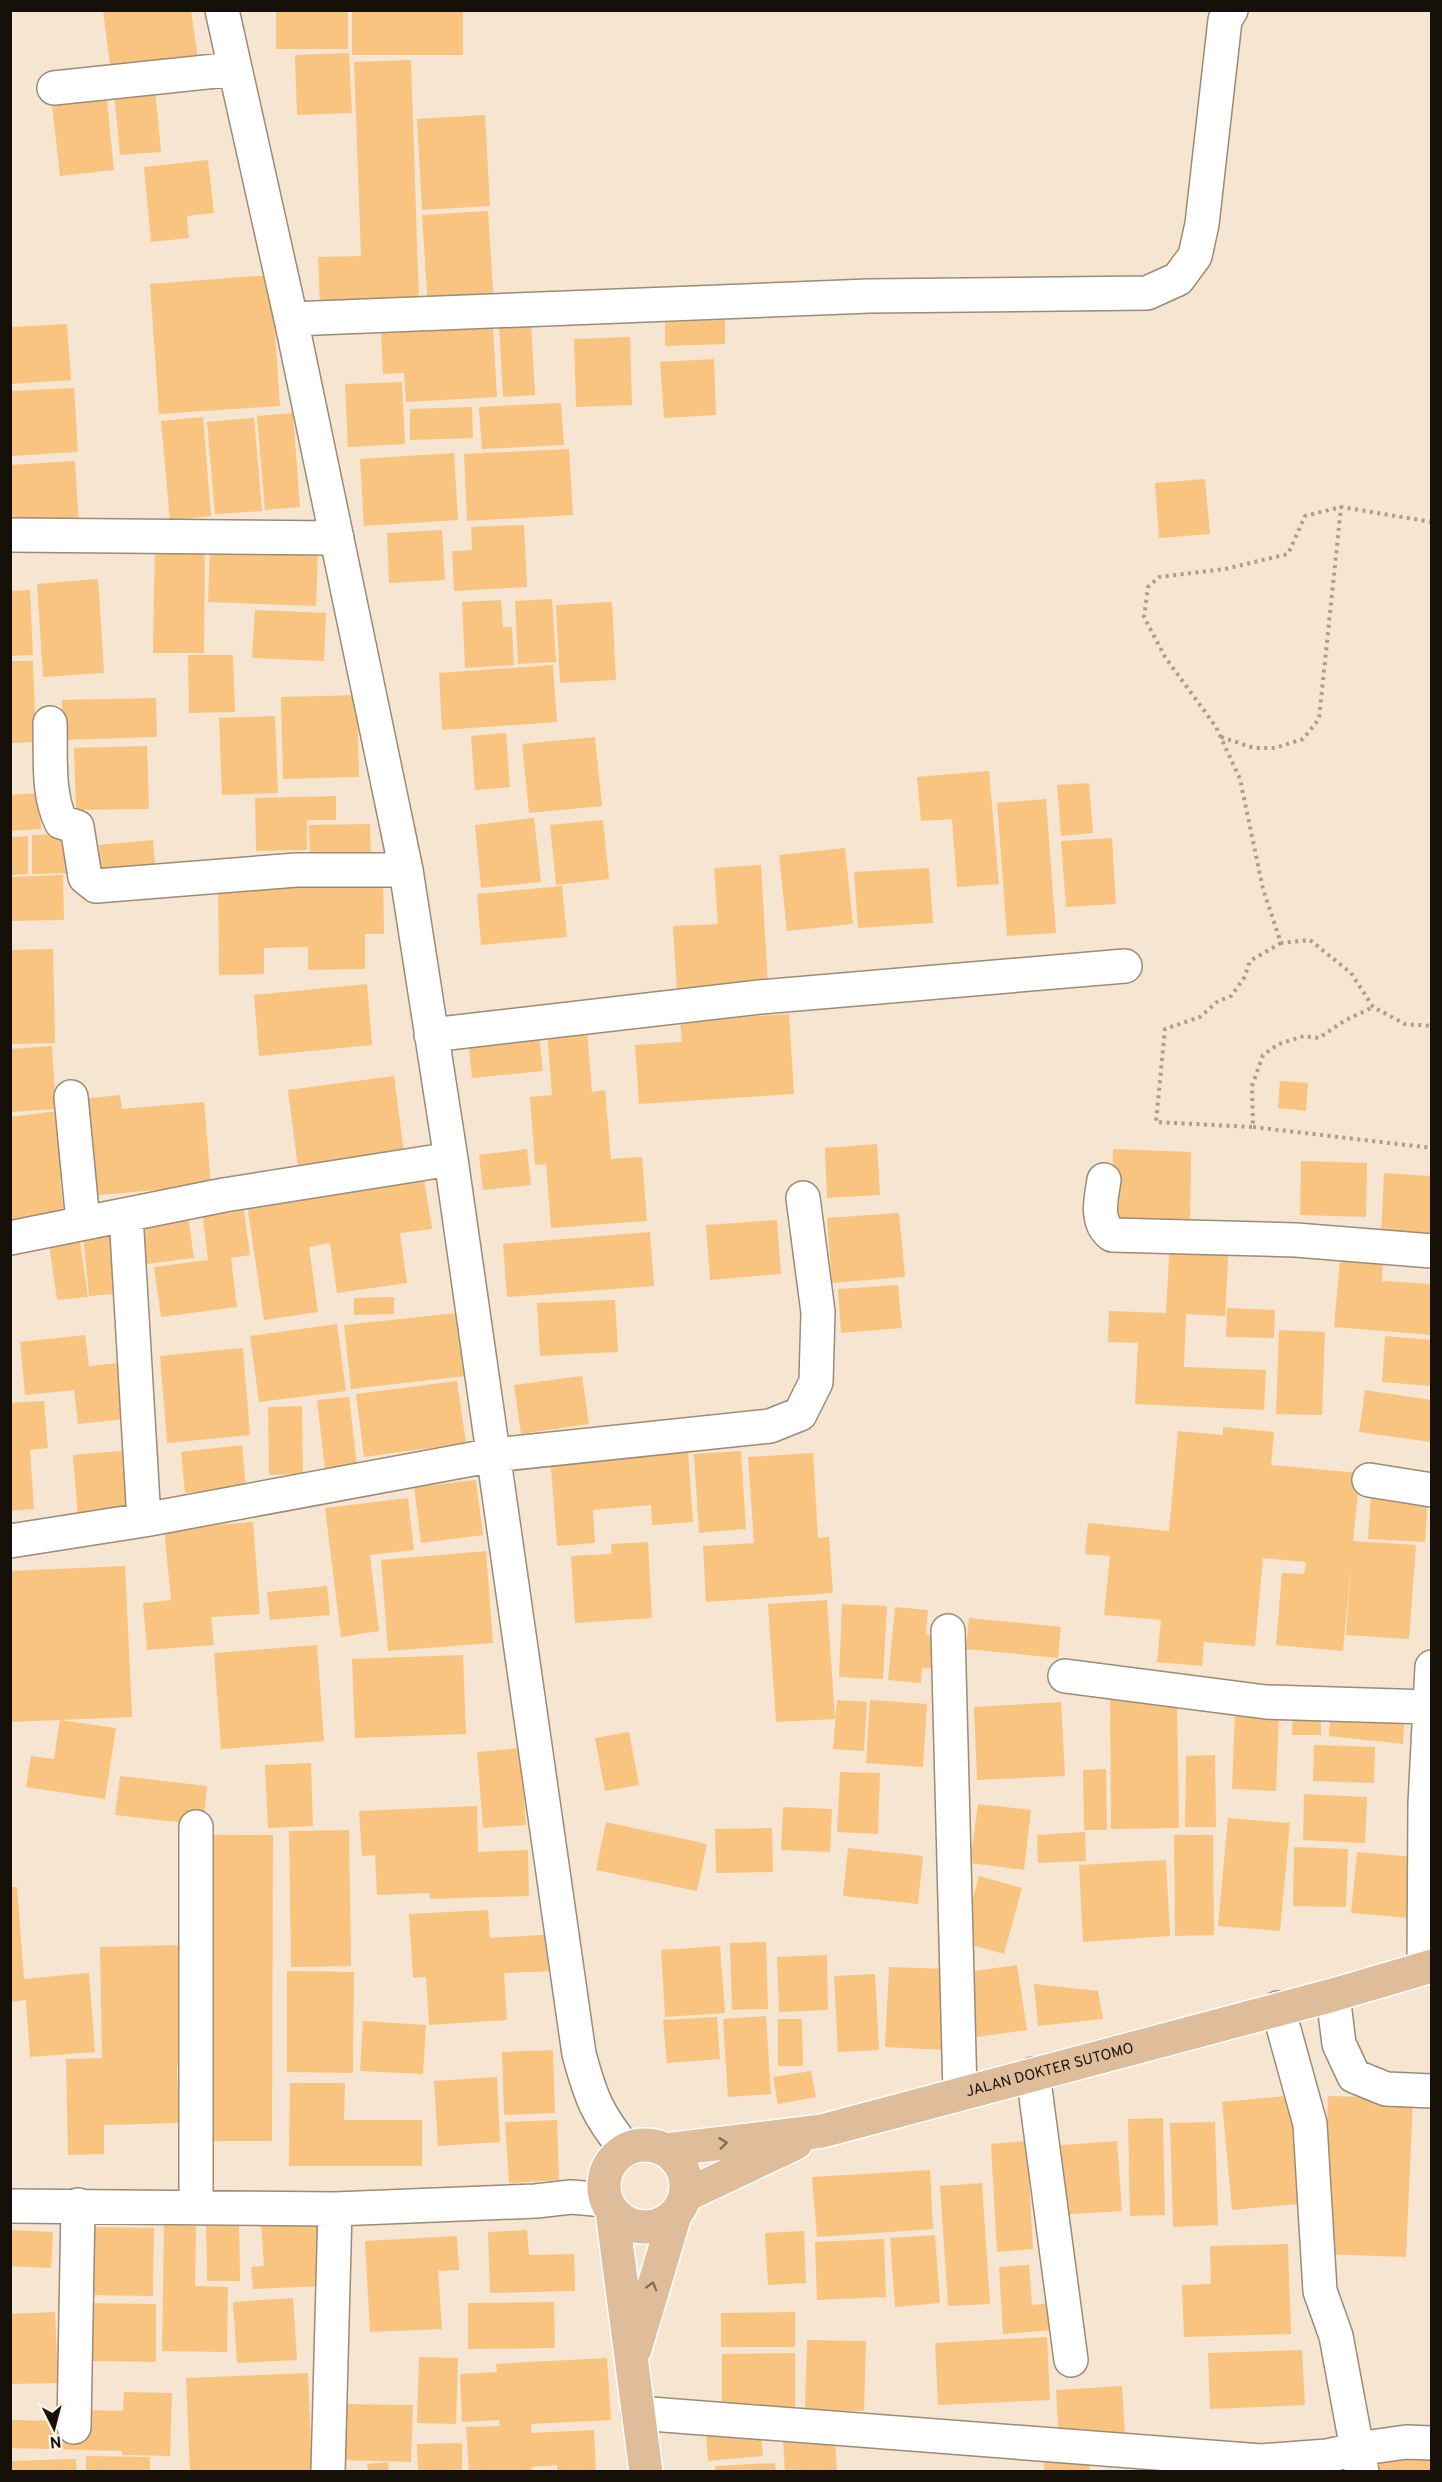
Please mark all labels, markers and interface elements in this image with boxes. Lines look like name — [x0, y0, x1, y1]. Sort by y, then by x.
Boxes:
street label: JALAN DOKTER SUTOMO — [964, 2039, 1136, 2102]
one-way arrow — [719, 2137, 728, 2150]
one-way arrow — [645, 2281, 658, 2291]
north arrow — [24, 2398, 84, 2458]
text: N — [49, 2430, 62, 2451]

